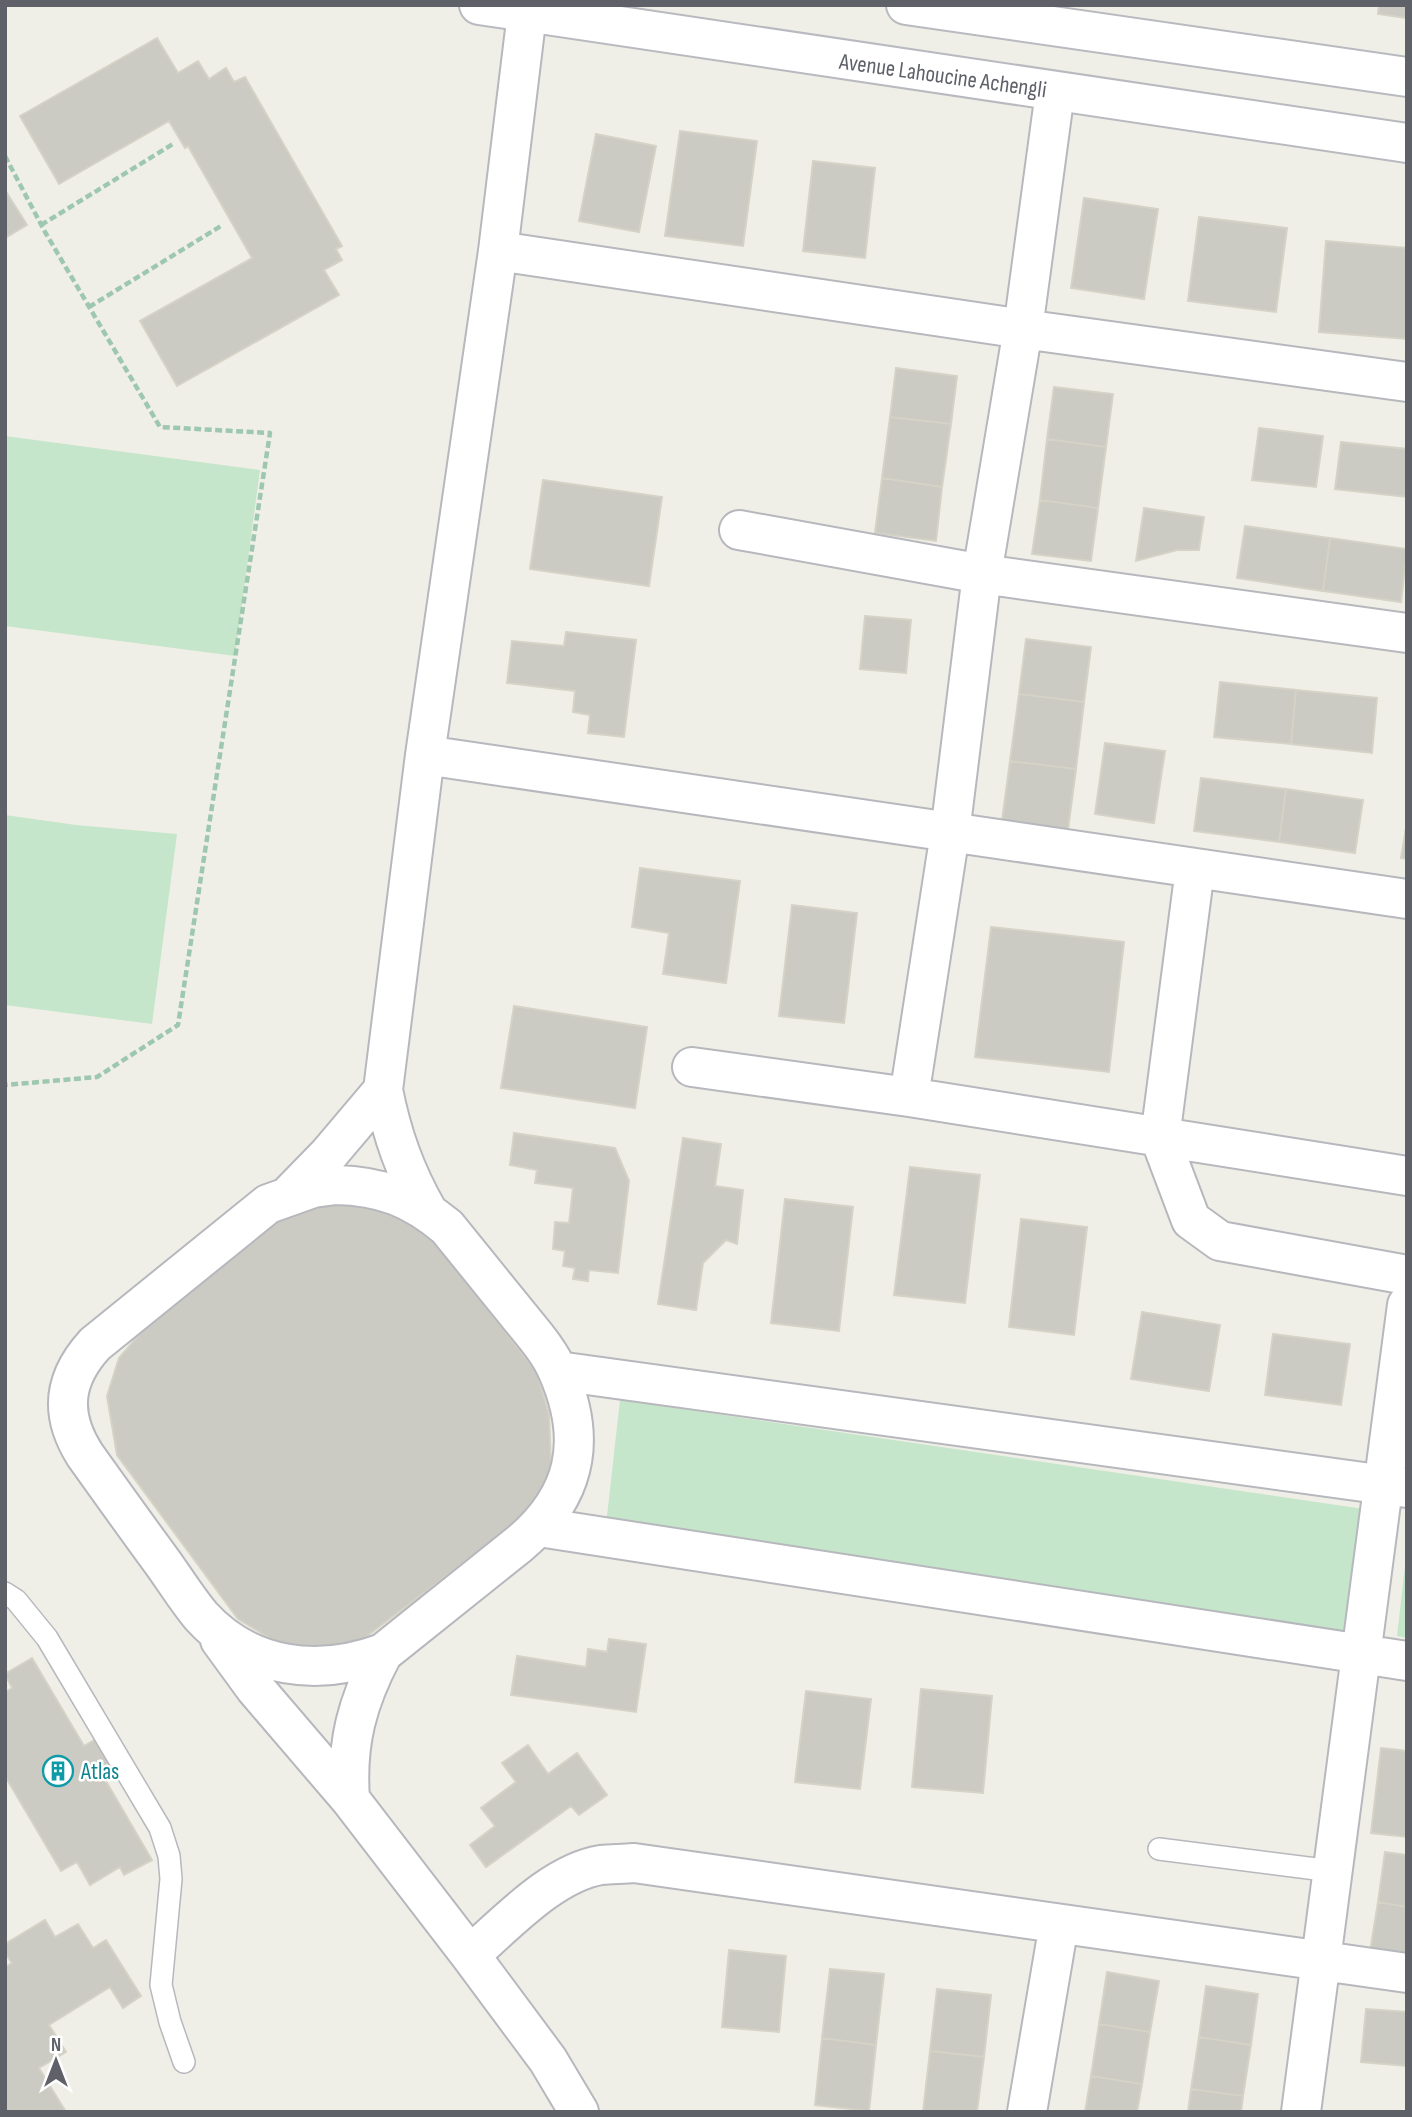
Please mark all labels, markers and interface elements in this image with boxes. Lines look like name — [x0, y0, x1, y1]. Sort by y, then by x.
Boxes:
street label: Avenue Lahoucine Achengli — [836, 47, 1048, 104]
building icon: Atlas — [41, 1754, 75, 1788]
place label: Atlas — [80, 1758, 119, 1786]
north arrow — [21, 2026, 91, 2096]
text: N — [51, 2034, 61, 2057]

